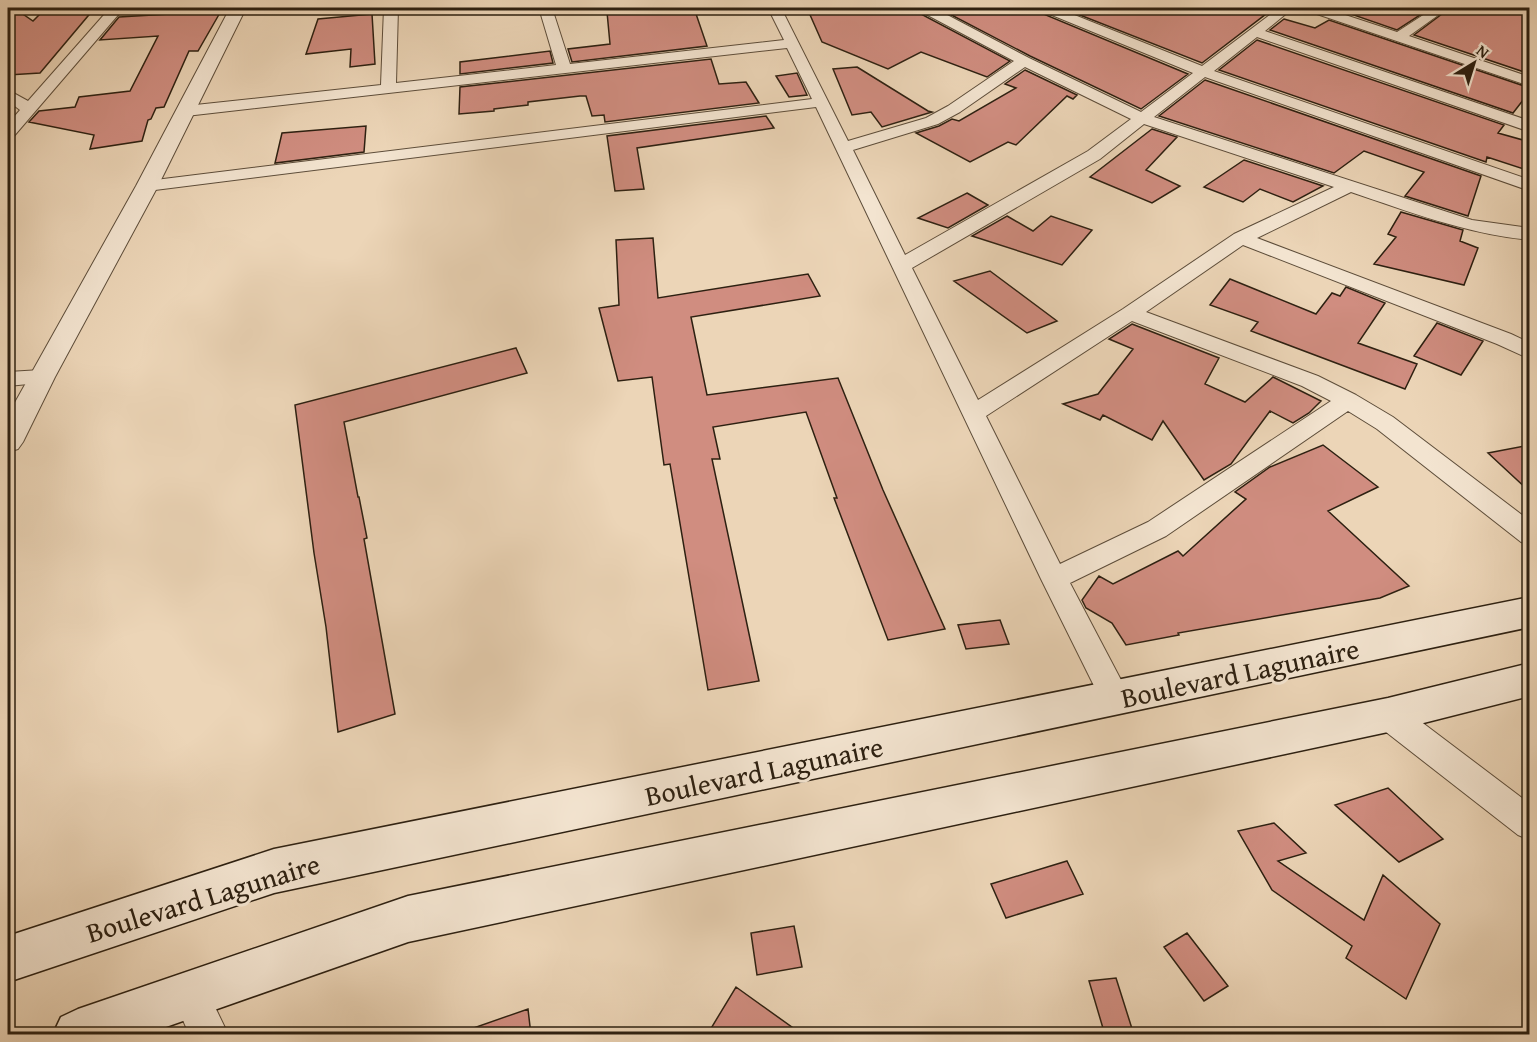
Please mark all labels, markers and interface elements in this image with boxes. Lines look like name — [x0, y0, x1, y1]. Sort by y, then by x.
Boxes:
north arrow — [1444, 33, 1504, 93]
text: N — [1472, 38, 1495, 64]
street label: Boulevard Lagunaire — [1117, 627, 1363, 718]
street label: Boulevard Lagunaire — [641, 725, 887, 816]
street label: Boulevard Lagunaire — [81, 842, 325, 953]

